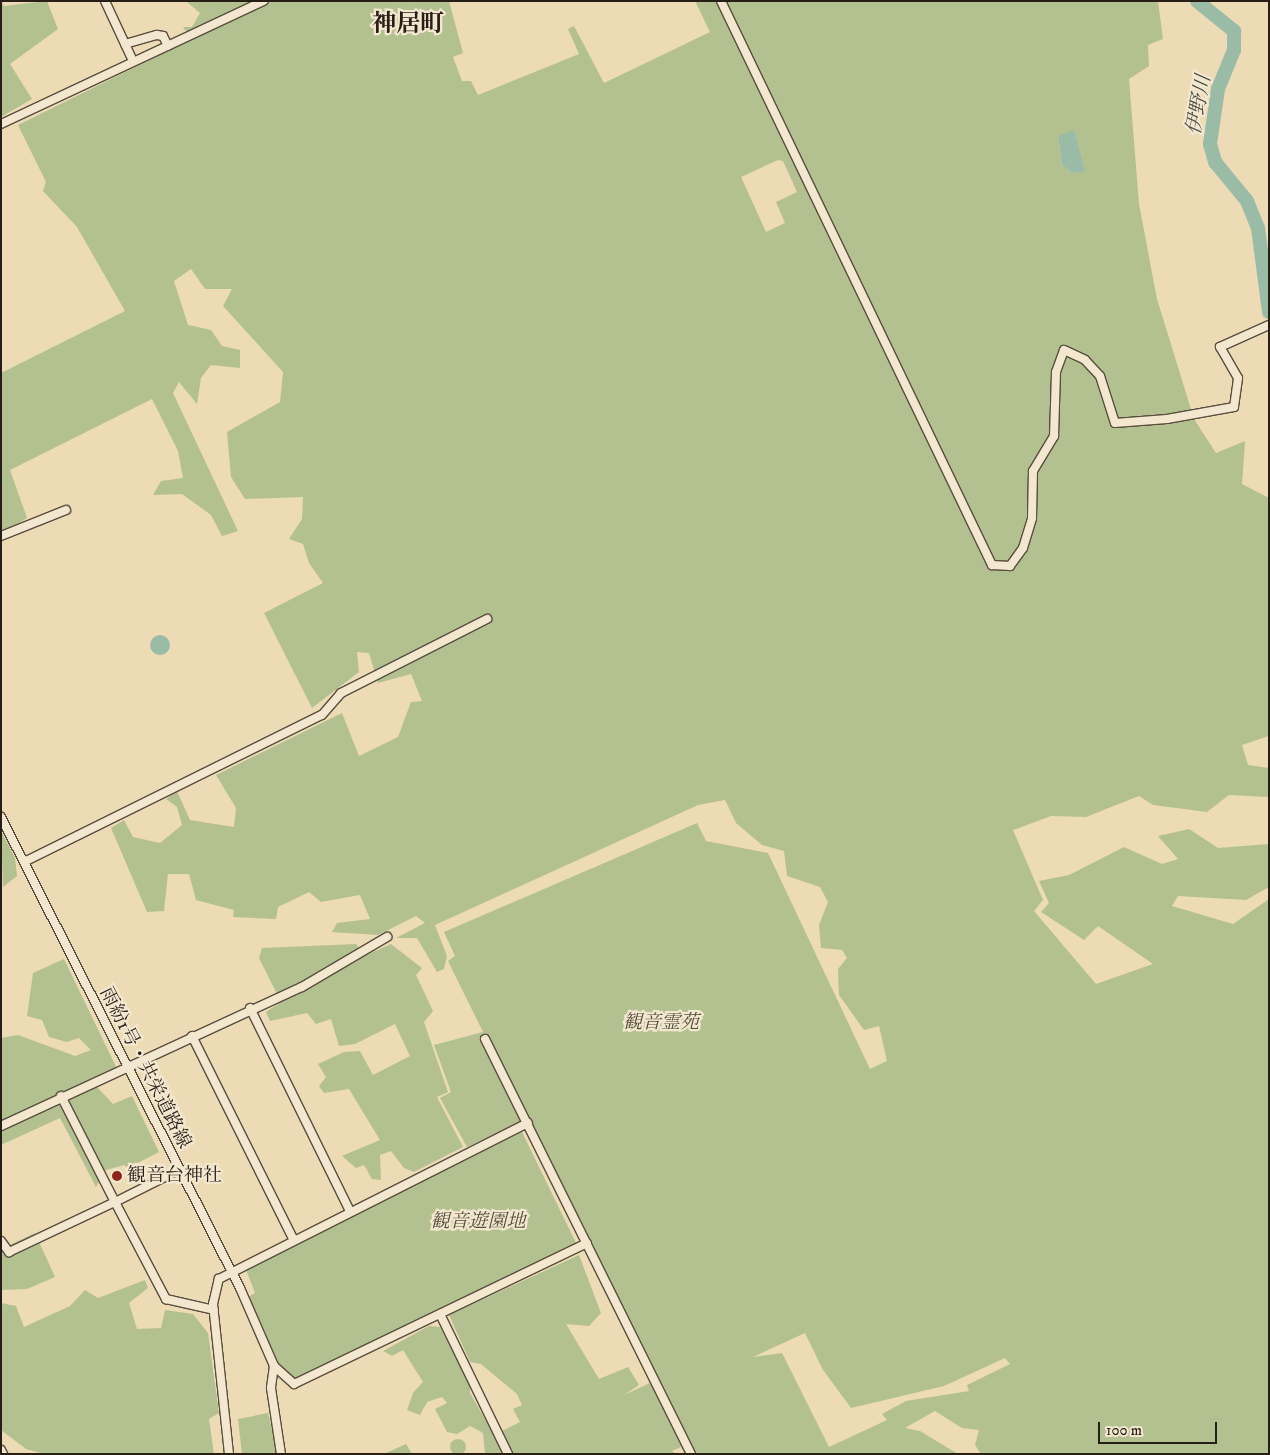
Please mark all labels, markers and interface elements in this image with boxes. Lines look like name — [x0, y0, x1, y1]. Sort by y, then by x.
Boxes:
district label: 神居町 — [372, 11, 444, 39]
water label: 伊野川 — [1182, 73, 1216, 137]
street label: 雨紛1号・共栄道路線 — [94, 984, 196, 1152]
park label: 観音霊苑 — [623, 1012, 699, 1034]
place label: 観音台神社 — [127, 1165, 222, 1187]
marker: 観音台神社 — [111, 1170, 123, 1182]
park label: 観音遊園地 — [431, 1211, 525, 1233]
scale bar — [1100, 1412, 1219, 1444]
text: 100 m — [1106, 1421, 1142, 1440]

